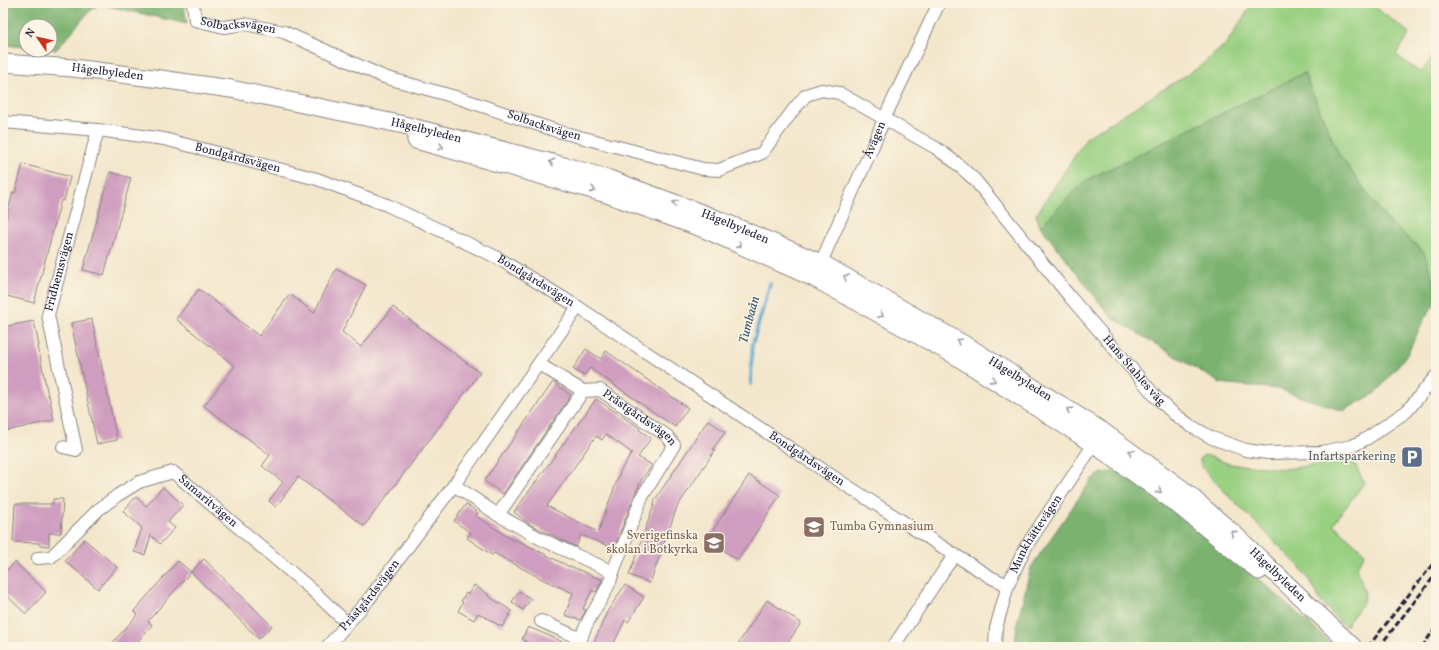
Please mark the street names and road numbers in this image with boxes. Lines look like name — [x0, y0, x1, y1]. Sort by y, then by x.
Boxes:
street label: Solbacksvägen — [198, 13, 277, 38]
street label: Hågelbyleden — [71, 60, 144, 85]
street label: Solbacksvägen — [505, 107, 583, 145]
street label: Hågelbyleden — [389, 114, 463, 147]
street label: Åvägen — [859, 119, 890, 161]
street label: Bondgårdsvägen — [193, 139, 282, 177]
street label: Hågelbyleden — [699, 206, 771, 248]
street label: Fridhemsvägen — [41, 230, 78, 313]
street label: Bondgårdsvägen — [494, 251, 577, 311]
street label: Hans Stahles väg — [1098, 332, 1169, 410]
street label: Hågelbyleden — [985, 353, 1055, 405]
street label: Prästgårdsvägen — [599, 386, 680, 449]
street label: Bondgårdsvägen — [765, 428, 847, 490]
street label: Samaritvägen — [174, 471, 241, 531]
street label: Munkhättevägen — [1006, 492, 1066, 576]
street label: Hågelbyleden — [1245, 544, 1309, 606]
street label: Prästgårdsvägen — [336, 557, 404, 635]

